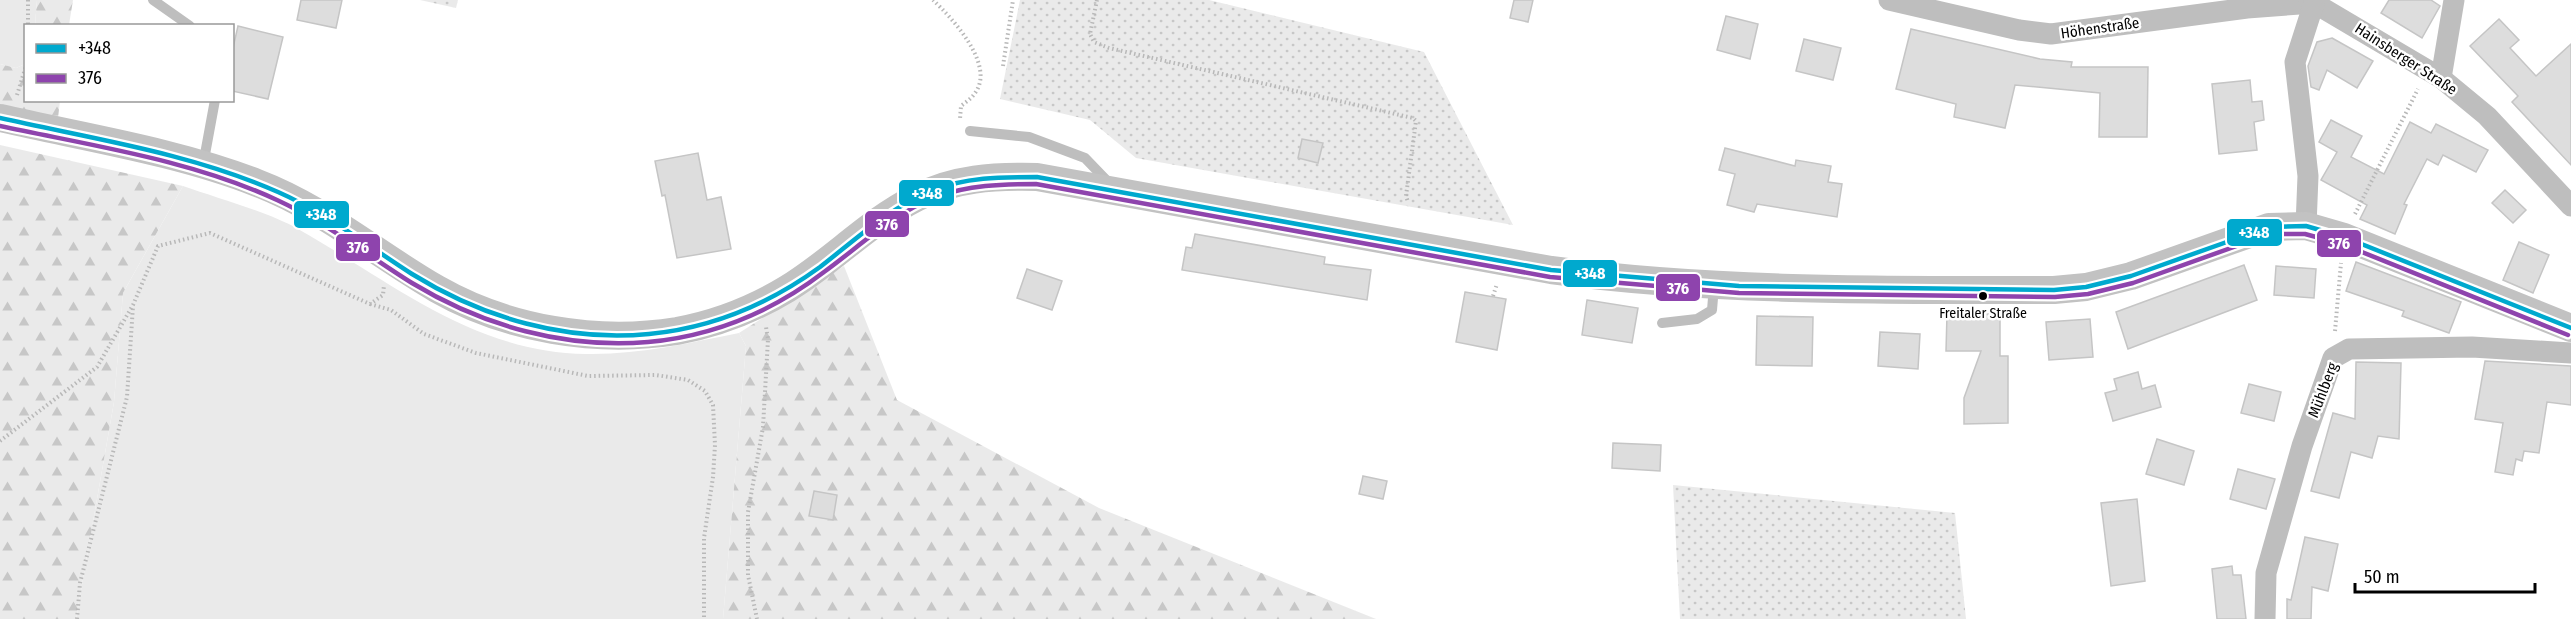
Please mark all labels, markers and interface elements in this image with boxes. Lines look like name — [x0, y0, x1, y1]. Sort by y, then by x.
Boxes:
street label: Höhenstraße — [2060, 14, 2140, 42]
street label: Hainsberger Straße — [2352, 19, 2460, 99]
legend — [24, 24, 234, 102]
text: +348 — [78, 37, 111, 59]
text: 376 — [78, 67, 102, 89]
line badge: +348 — [898, 179, 955, 207]
text: +348 — [912, 184, 943, 203]
line badge: +348 — [293, 200, 350, 229]
text: +348 — [306, 205, 337, 224]
line badge: 376 — [864, 210, 910, 238]
text: 376 — [875, 215, 898, 234]
line badge: +348 — [2226, 218, 2283, 247]
text: +348 — [2239, 223, 2270, 242]
line badge: 376 — [2316, 229, 2362, 258]
line badge: 376 — [335, 233, 381, 262]
text: 376 — [2327, 234, 2350, 253]
text: 376 — [346, 238, 369, 257]
line badge: +348 — [1562, 259, 1618, 288]
text: +348 — [1575, 264, 1606, 283]
line badge: 376 — [1655, 273, 1701, 302]
text: 376 — [1666, 279, 1689, 298]
marker: Freitaler Straße — [1977, 290, 1989, 302]
place label: Freitaler Straße — [1939, 305, 2027, 322]
street label: Mühlberg — [2304, 360, 2342, 420]
scale bar — [2355, 556, 2535, 594]
text: 50 m — [2364, 566, 2400, 588]

